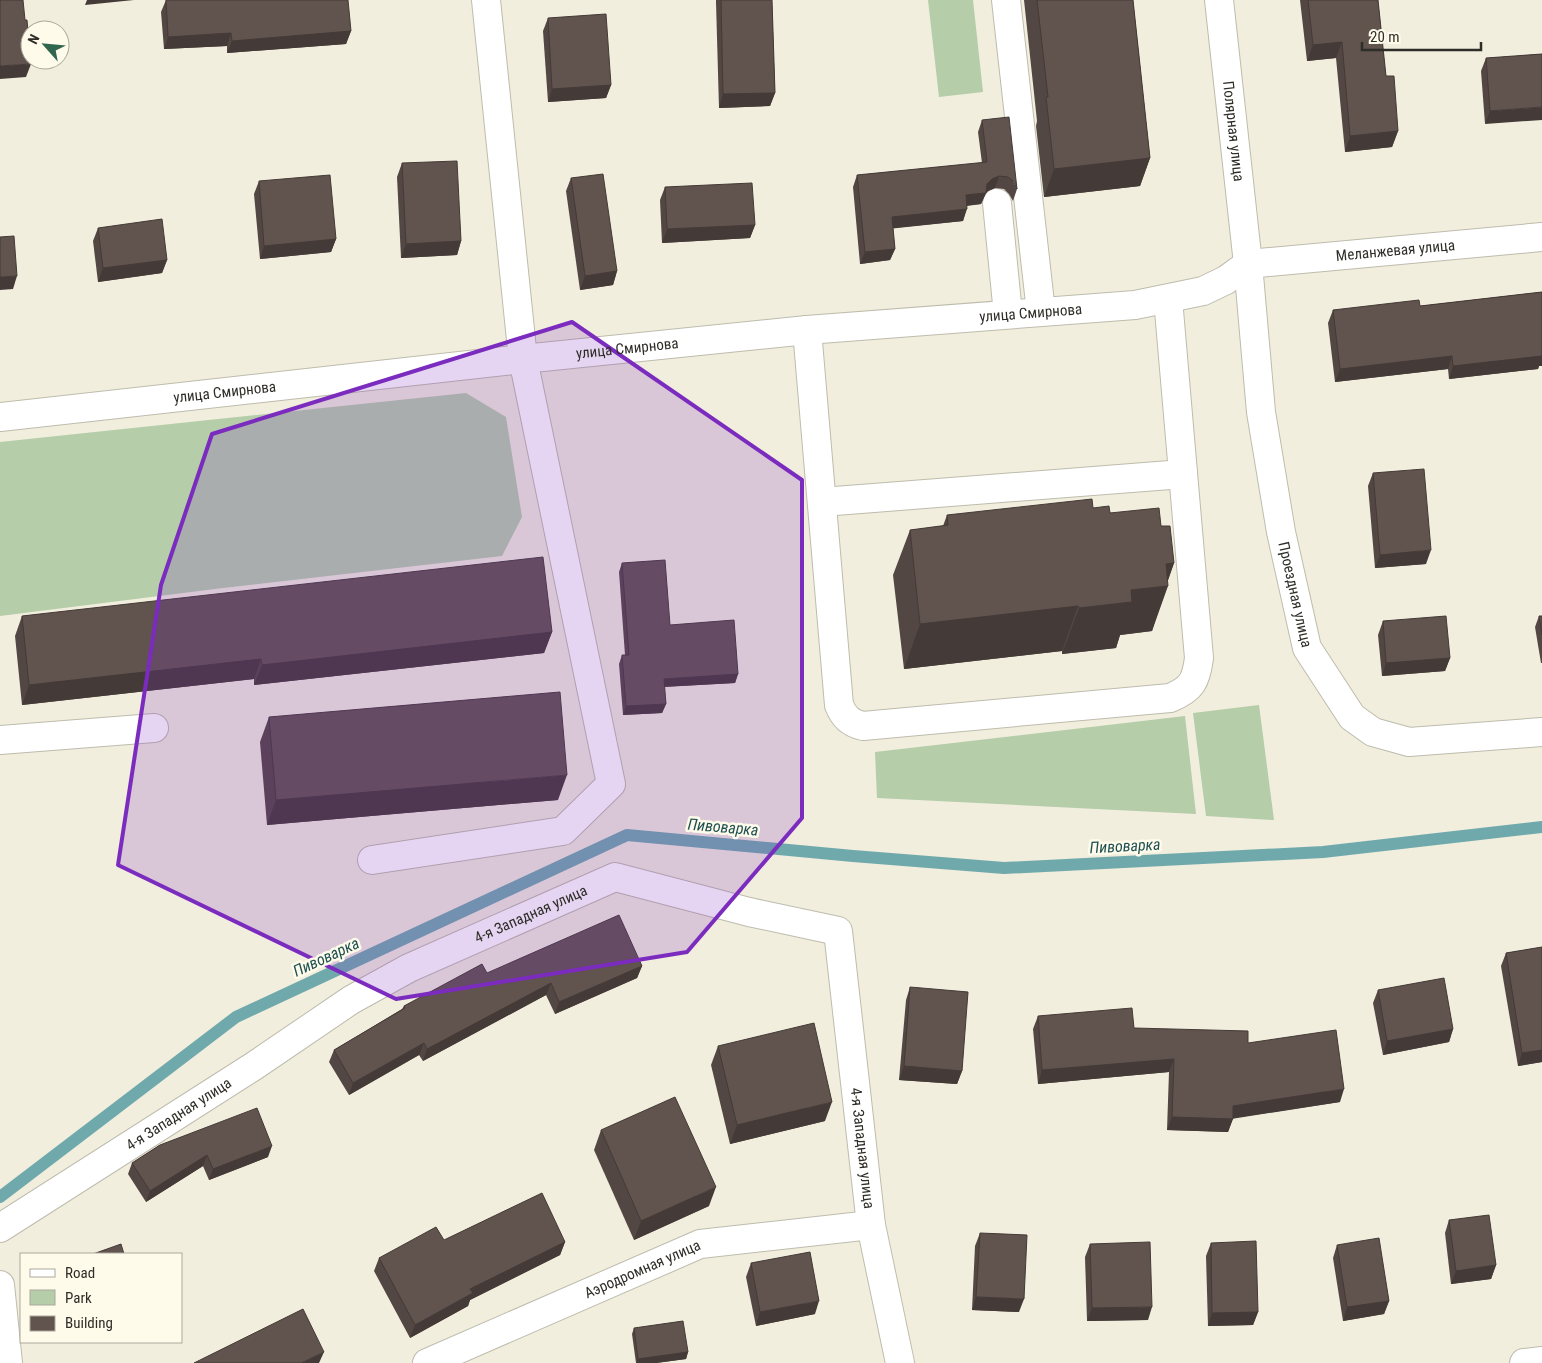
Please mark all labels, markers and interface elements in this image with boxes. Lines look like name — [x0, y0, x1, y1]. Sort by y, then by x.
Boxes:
north arrow — [20, 20, 70, 70]
scale bar — [1362, 20, 1481, 52]
text: 20 m — [1370, 28, 1400, 46]
text: N — [24, 32, 42, 47]
street label: Полярная улица — [1219, 80, 1248, 182]
street label: Меланжевая улица — [1335, 236, 1456, 265]
street label: улица Смирнова — [979, 300, 1083, 326]
street label: улица Смирнова — [575, 334, 679, 363]
street label: улица Смирнова — [172, 377, 277, 407]
street label: Проездная улица — [1274, 540, 1316, 649]
water label: Пивоварка — [687, 814, 759, 840]
water label: Пивоварка — [1089, 835, 1161, 857]
street label: 4-я Западная улица — [472, 881, 590, 947]
water label: Пивоварка — [290, 933, 362, 981]
street label: 4-я Западная улица — [123, 1074, 235, 1154]
street label: 4-я Западная улица — [847, 1087, 878, 1209]
street label: Аэродромная улица — [582, 1236, 703, 1302]
legend — [20, 1253, 182, 1343]
text: Road — [65, 1264, 95, 1282]
text: Park — [65, 1289, 92, 1307]
text: Building — [65, 1314, 113, 1332]

